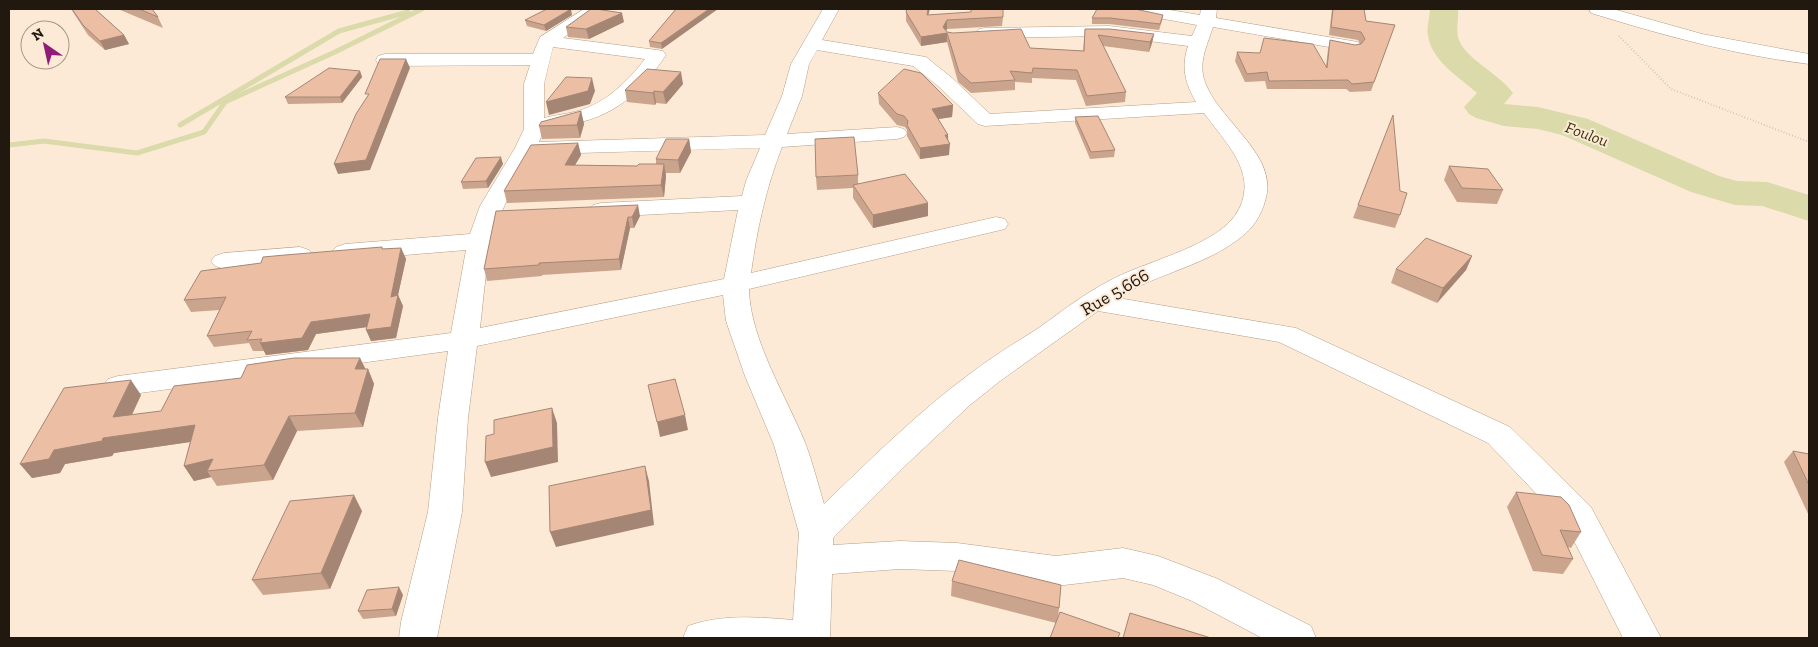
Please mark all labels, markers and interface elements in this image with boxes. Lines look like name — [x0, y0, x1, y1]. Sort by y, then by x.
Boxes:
north arrow — [20, 20, 70, 70]
text: N — [29, 24, 47, 45]
water label: Foulou — [1563, 117, 1611, 151]
street label: Rue 5.666 — [1077, 264, 1153, 320]

